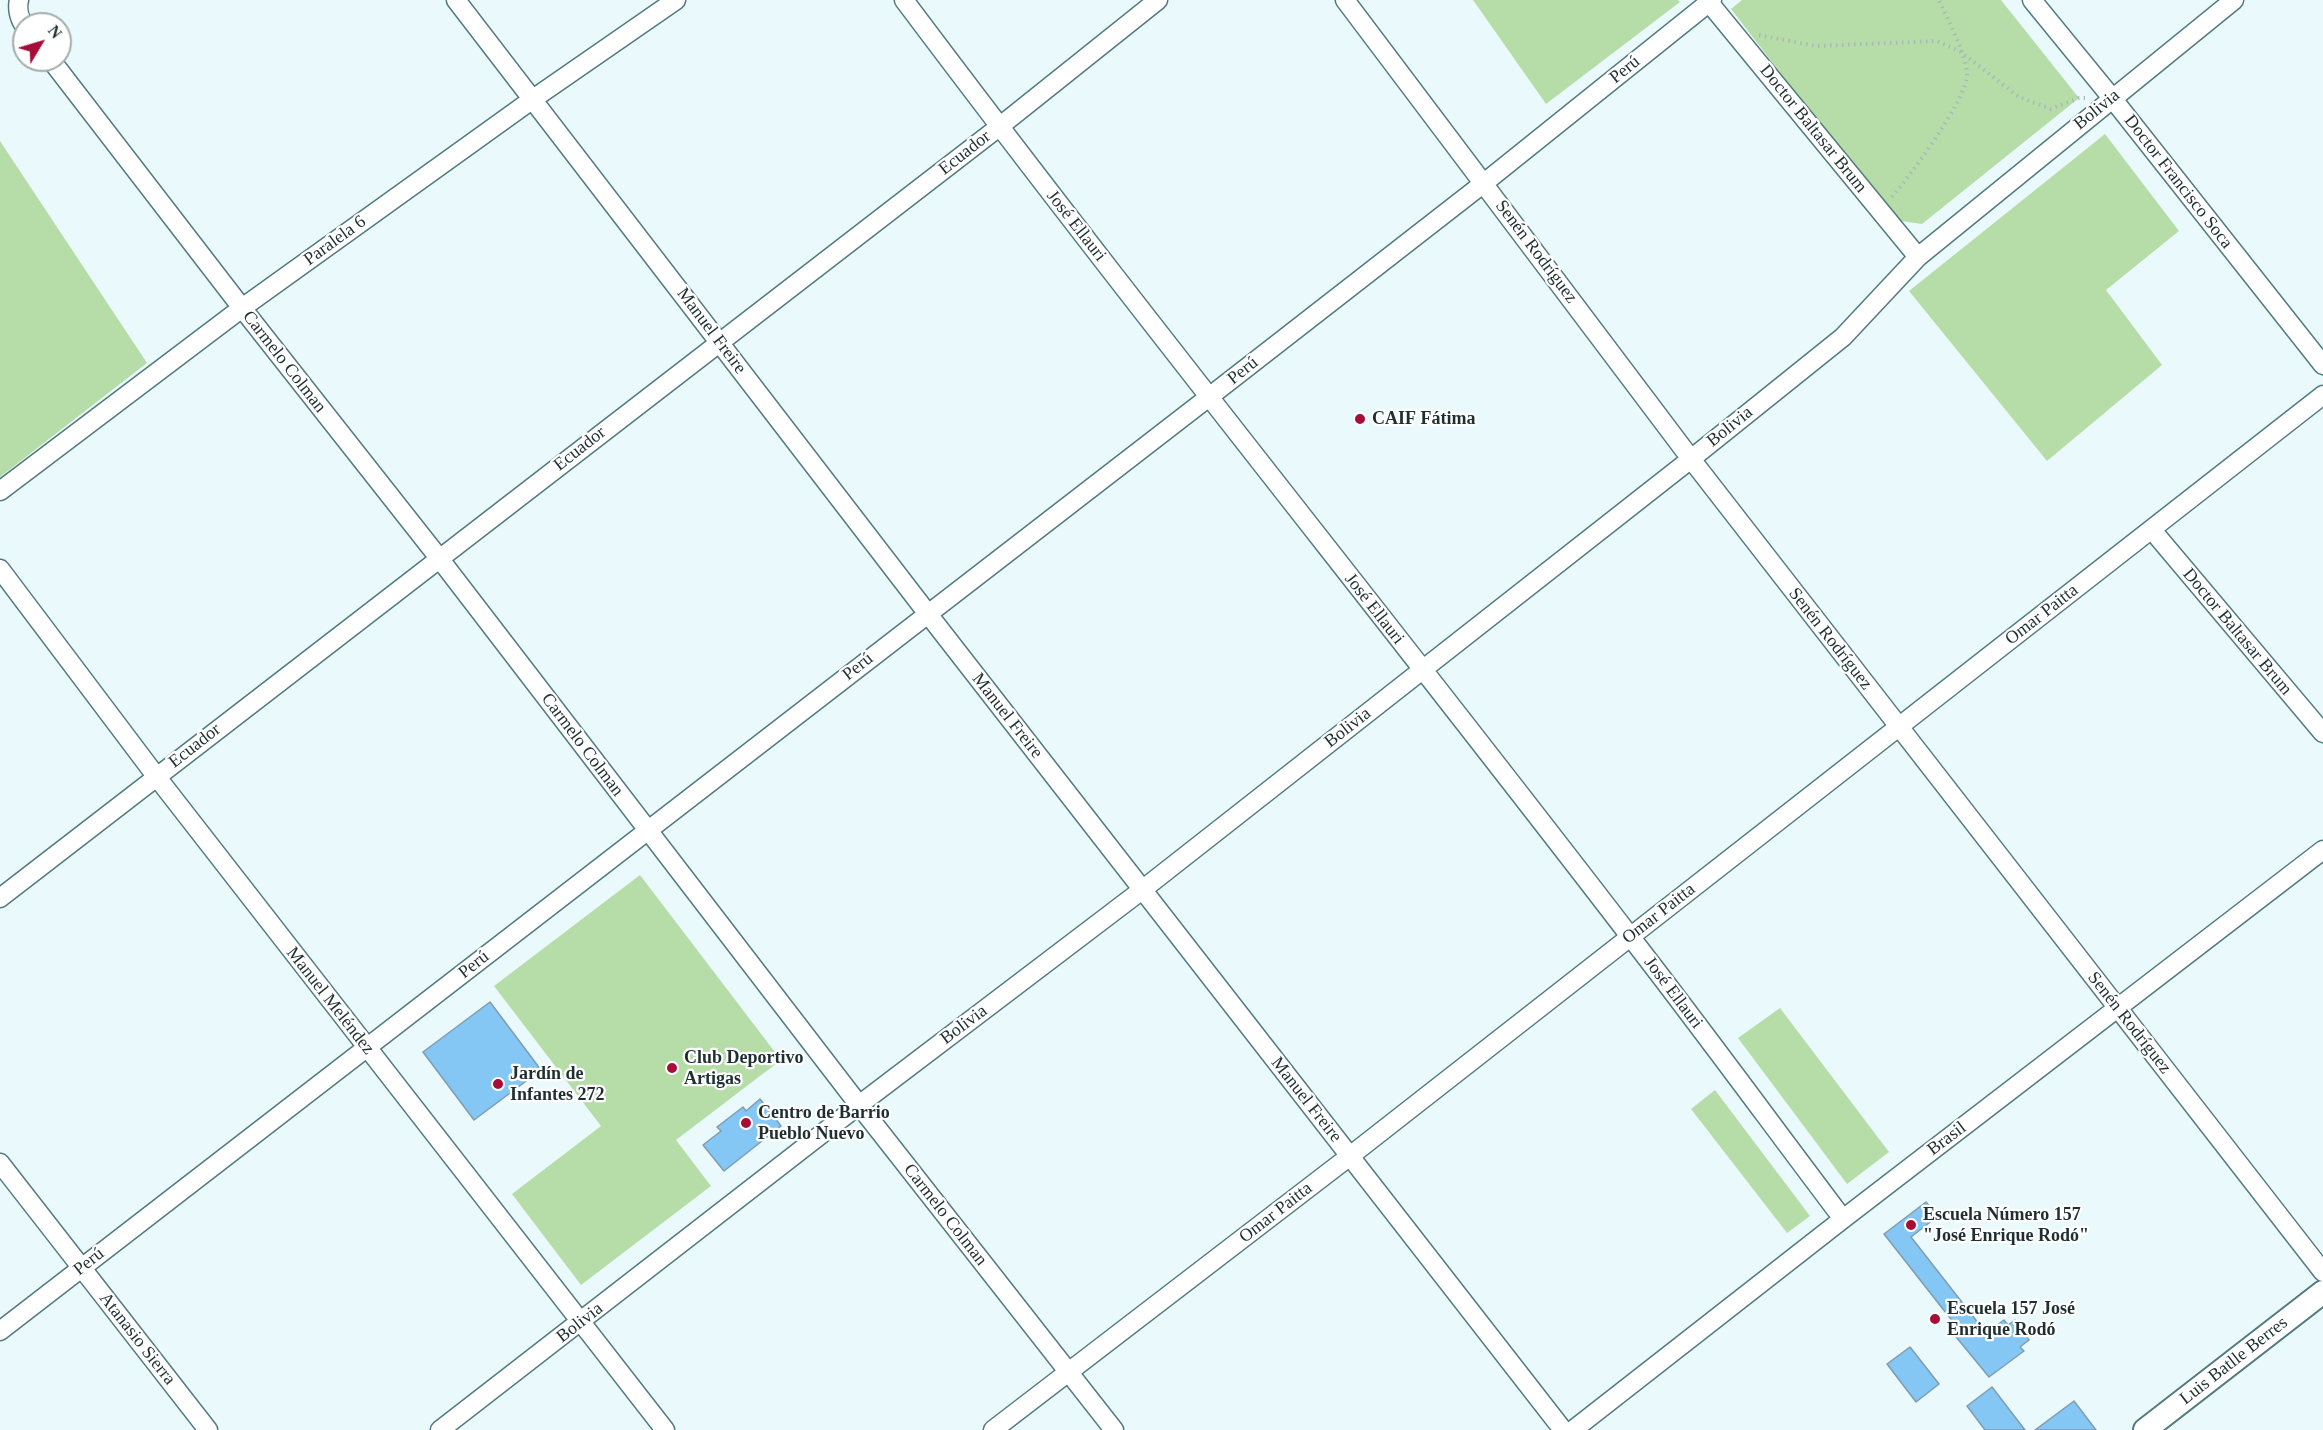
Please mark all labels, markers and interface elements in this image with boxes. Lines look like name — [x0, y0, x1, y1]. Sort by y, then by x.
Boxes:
north arrow — [12, 12, 72, 72]
text: N — [45, 22, 65, 42]
street label: Perú — [1605, 51, 1645, 89]
street label: Doctor Baltasar Brum — [1755, 60, 1871, 198]
street label: Bolivia — [2070, 85, 2124, 135]
street label: Doctor Francisco Soca — [2119, 111, 2237, 253]
street label: Ecuador — [935, 126, 995, 180]
street label: José Ellauri — [1041, 186, 1111, 266]
street label: Senén Rodríguez — [1490, 196, 1582, 308]
street label: Paralela 6 — [300, 211, 370, 271]
street label: Manuel Freire — [672, 284, 750, 378]
street label: Carmelo Colman — [237, 307, 331, 417]
street label: Perú — [1223, 352, 1263, 390]
street label: Bolivia — [1703, 402, 1757, 452]
place label: CAIF Fátima — [1372, 408, 1475, 430]
marker: CAIF Fátima — [1353, 412, 1367, 426]
street label: Ecuador — [550, 422, 610, 476]
street label: Doctor Baltasar Brum — [2178, 564, 2296, 700]
street label: José Ellauri — [1339, 569, 1409, 649]
street label: Omar Paitta — [2001, 580, 2083, 650]
street label: Senén Rodríguez — [1783, 584, 1877, 694]
street label: Perú — [838, 648, 878, 686]
street label: Manuel Freire — [967, 669, 1047, 763]
street label: Carmelo Colman — [536, 689, 628, 801]
street label: Bolivia — [1320, 703, 1376, 753]
street label: Ecuador — [165, 719, 225, 773]
street label: Omar Paitta — [1618, 879, 1700, 949]
street label: Manuel Meléndez — [281, 943, 379, 1059]
street label: Perú — [454, 946, 494, 984]
street label: José Ellauri — [1639, 953, 1707, 1033]
street label: Senén Rodríguez — [2082, 968, 2176, 1078]
street label: Bolivia — [936, 1000, 992, 1050]
place label: Club Deportivo Artigas — [684, 1047, 804, 1090]
street label: Manuel Freire — [1266, 1053, 1346, 1147]
marker: Club Deportivo Artigas — [665, 1061, 679, 1075]
place label: Jardín de Infantes 272 — [510, 1063, 605, 1106]
marker: Jardín de Infantes 272 — [491, 1077, 505, 1091]
place label: Centro de Barrio Pueblo Nuevo — [758, 1102, 890, 1144]
marker: Centro de Barrio Pueblo Nuevo — [739, 1116, 753, 1130]
street label: Brasil — [1923, 1117, 1971, 1161]
street label: Carmelo Colman — [898, 1160, 992, 1270]
street label: Omar Paitta — [1235, 1178, 1317, 1248]
place label: Escuela Número 157 "José Enrique Rodó" — [1923, 1204, 2089, 1246]
marker: Escuela Número 157 "José Enrique Rodó" — [1904, 1218, 1918, 1232]
street label: Perú — [69, 1243, 109, 1281]
street label: Atanasio Sierra — [94, 1288, 180, 1390]
street label: Bolivia — [552, 1298, 608, 1348]
place label: Escuela 157 José Enrique Rodó — [1947, 1298, 2075, 1340]
marker: Escuela 157 José Enrique Rodó — [1928, 1312, 1942, 1326]
street label: Luis Batlle Berres — [2176, 1312, 2292, 1410]

